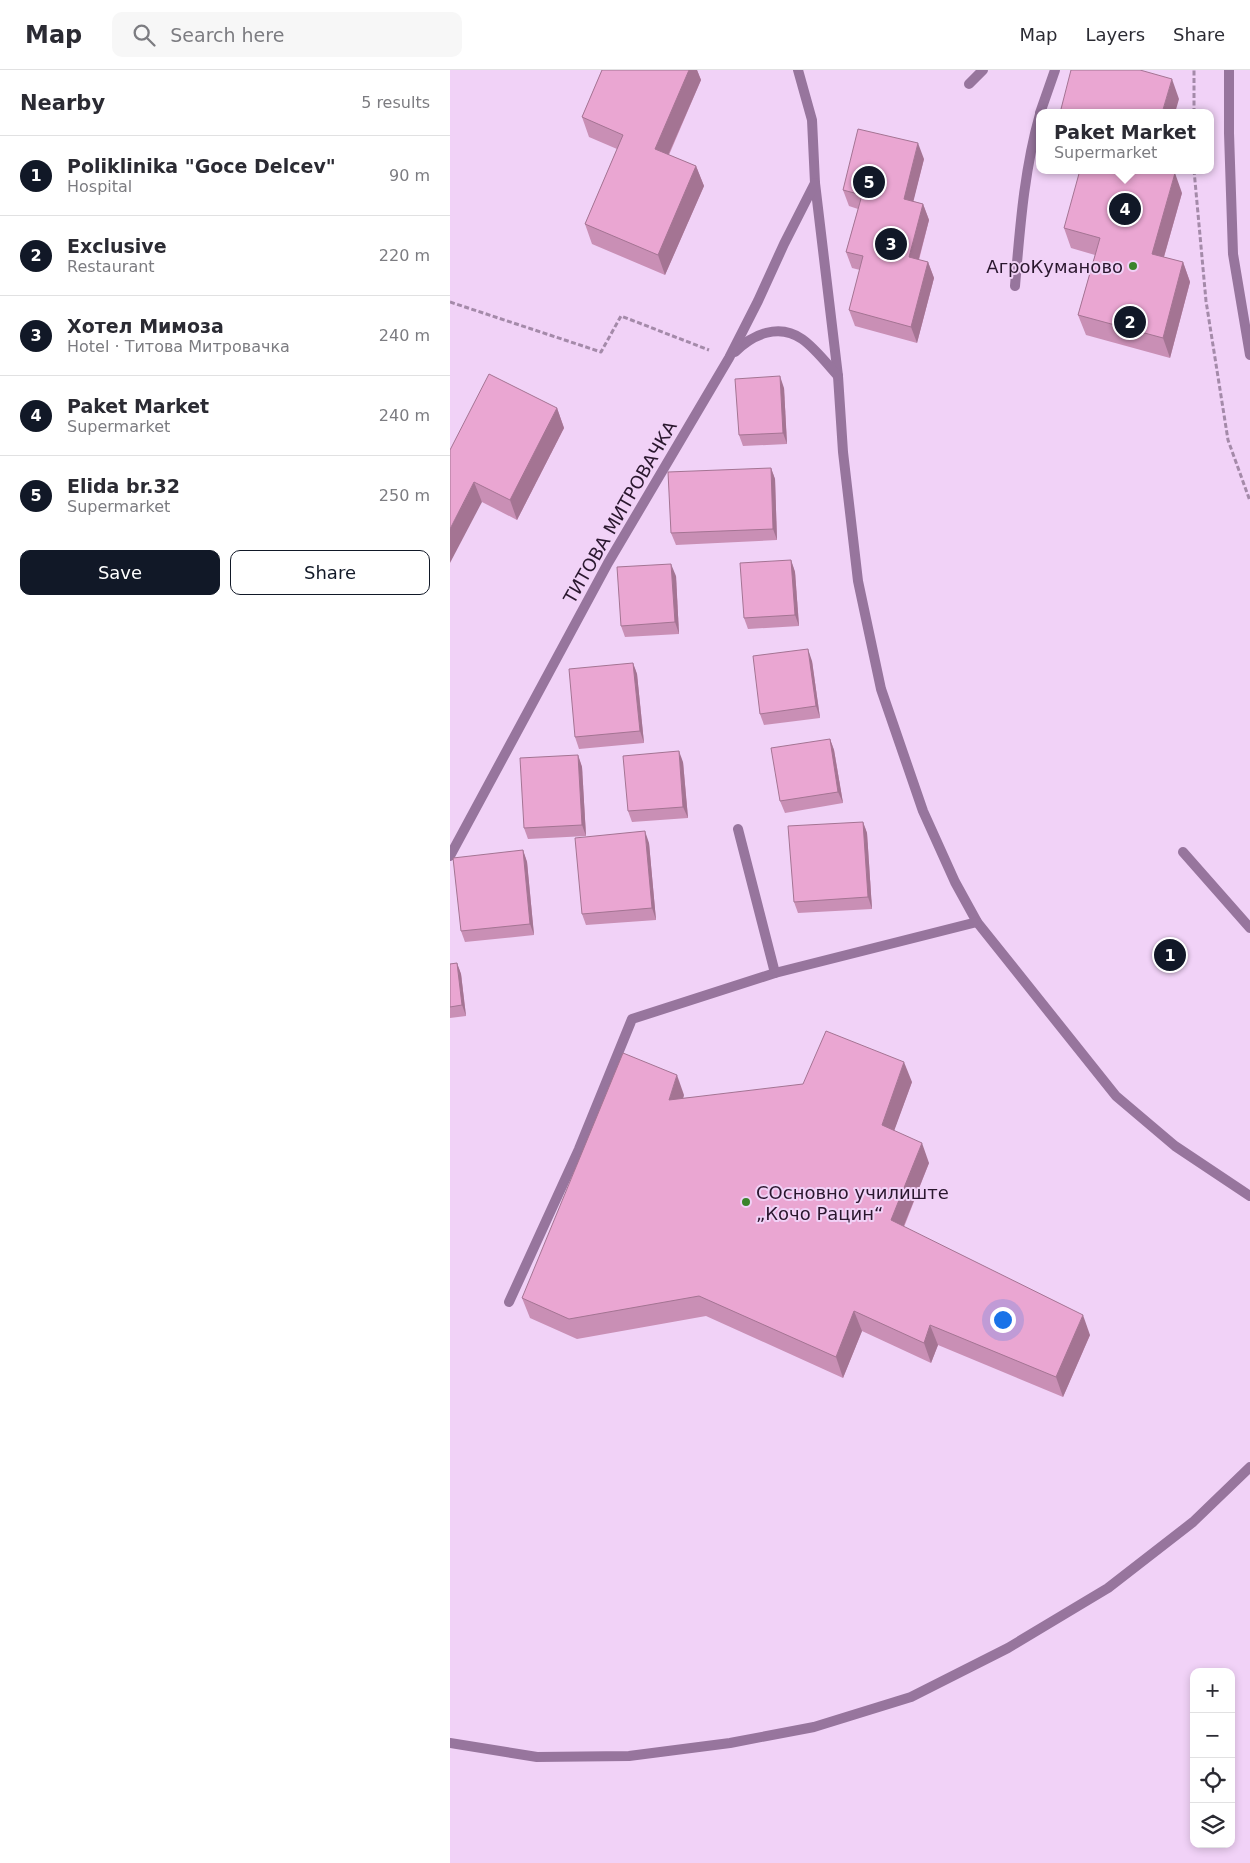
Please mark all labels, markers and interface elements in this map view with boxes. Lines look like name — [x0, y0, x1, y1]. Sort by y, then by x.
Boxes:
search box — [112, 12, 462, 57]
text: Map — [25, 21, 82, 49]
icon: search — [130, 21, 158, 49]
text: Search here — [170, 24, 284, 46]
text: Map — [1019, 24, 1057, 45]
text: Layers — [1085, 24, 1145, 45]
text: Share — [1173, 24, 1225, 45]
text: Nearby — [20, 91, 105, 115]
text: 5 results — [361, 93, 430, 112]
popup — [1036, 109, 1214, 174]
text: Paket Market — [1054, 121, 1196, 143]
text: Supermarket — [1054, 143, 1157, 162]
text: Poliklinika "Goce Delcev" — [67, 155, 336, 177]
pin: 5 — [853, 163, 885, 201]
text: 1 — [30, 166, 42, 185]
text: 90 m — [389, 166, 430, 185]
text: Hospital — [67, 177, 132, 196]
pin: 4 — [1109, 190, 1141, 228]
pin: 3 — [875, 225, 907, 263]
text: Exclusive — [67, 235, 167, 257]
text: 2 — [30, 246, 42, 265]
text: 220 m — [379, 246, 430, 265]
place label: АгроКуманово — [986, 256, 1123, 277]
text: Restaurant — [67, 257, 155, 276]
marker: АгроКуманово — [1127, 260, 1139, 272]
pin: 2 — [1114, 303, 1146, 341]
text: Хотел Мимоза — [67, 315, 224, 337]
text: 3 — [30, 326, 42, 345]
text: 240 m — [379, 326, 430, 345]
text: Hotel · Титова Митровачка — [67, 337, 290, 356]
text: Paket Market — [67, 395, 209, 417]
text: 4 — [30, 406, 42, 425]
text: 240 m — [379, 406, 430, 425]
street label: ТИТОВА МИТРОВАЧКА — [559, 416, 681, 608]
text: Supermarket — [67, 417, 170, 436]
text: Elida br.32 — [67, 475, 180, 497]
text: 5 — [30, 486, 42, 505]
text: 250 m — [379, 486, 430, 505]
text: Supermarket — [67, 497, 170, 516]
button: Save — [20, 550, 220, 595]
button: Share — [230, 550, 430, 595]
pin: 1 — [1154, 936, 1186, 974]
place label: СОсновно училиште „Кочо Рацин“ — [756, 1182, 949, 1224]
marker: СОсновно училиште „Кочо Рацин“ — [740, 1196, 752, 1208]
your location — [990, 1307, 1016, 1333]
map controls — [1190, 1668, 1235, 1848]
button: + — [1190, 1668, 1235, 1713]
button: − — [1190, 1713, 1235, 1758]
button: locate — [1190, 1758, 1235, 1803]
button: layers — [1190, 1803, 1235, 1848]

